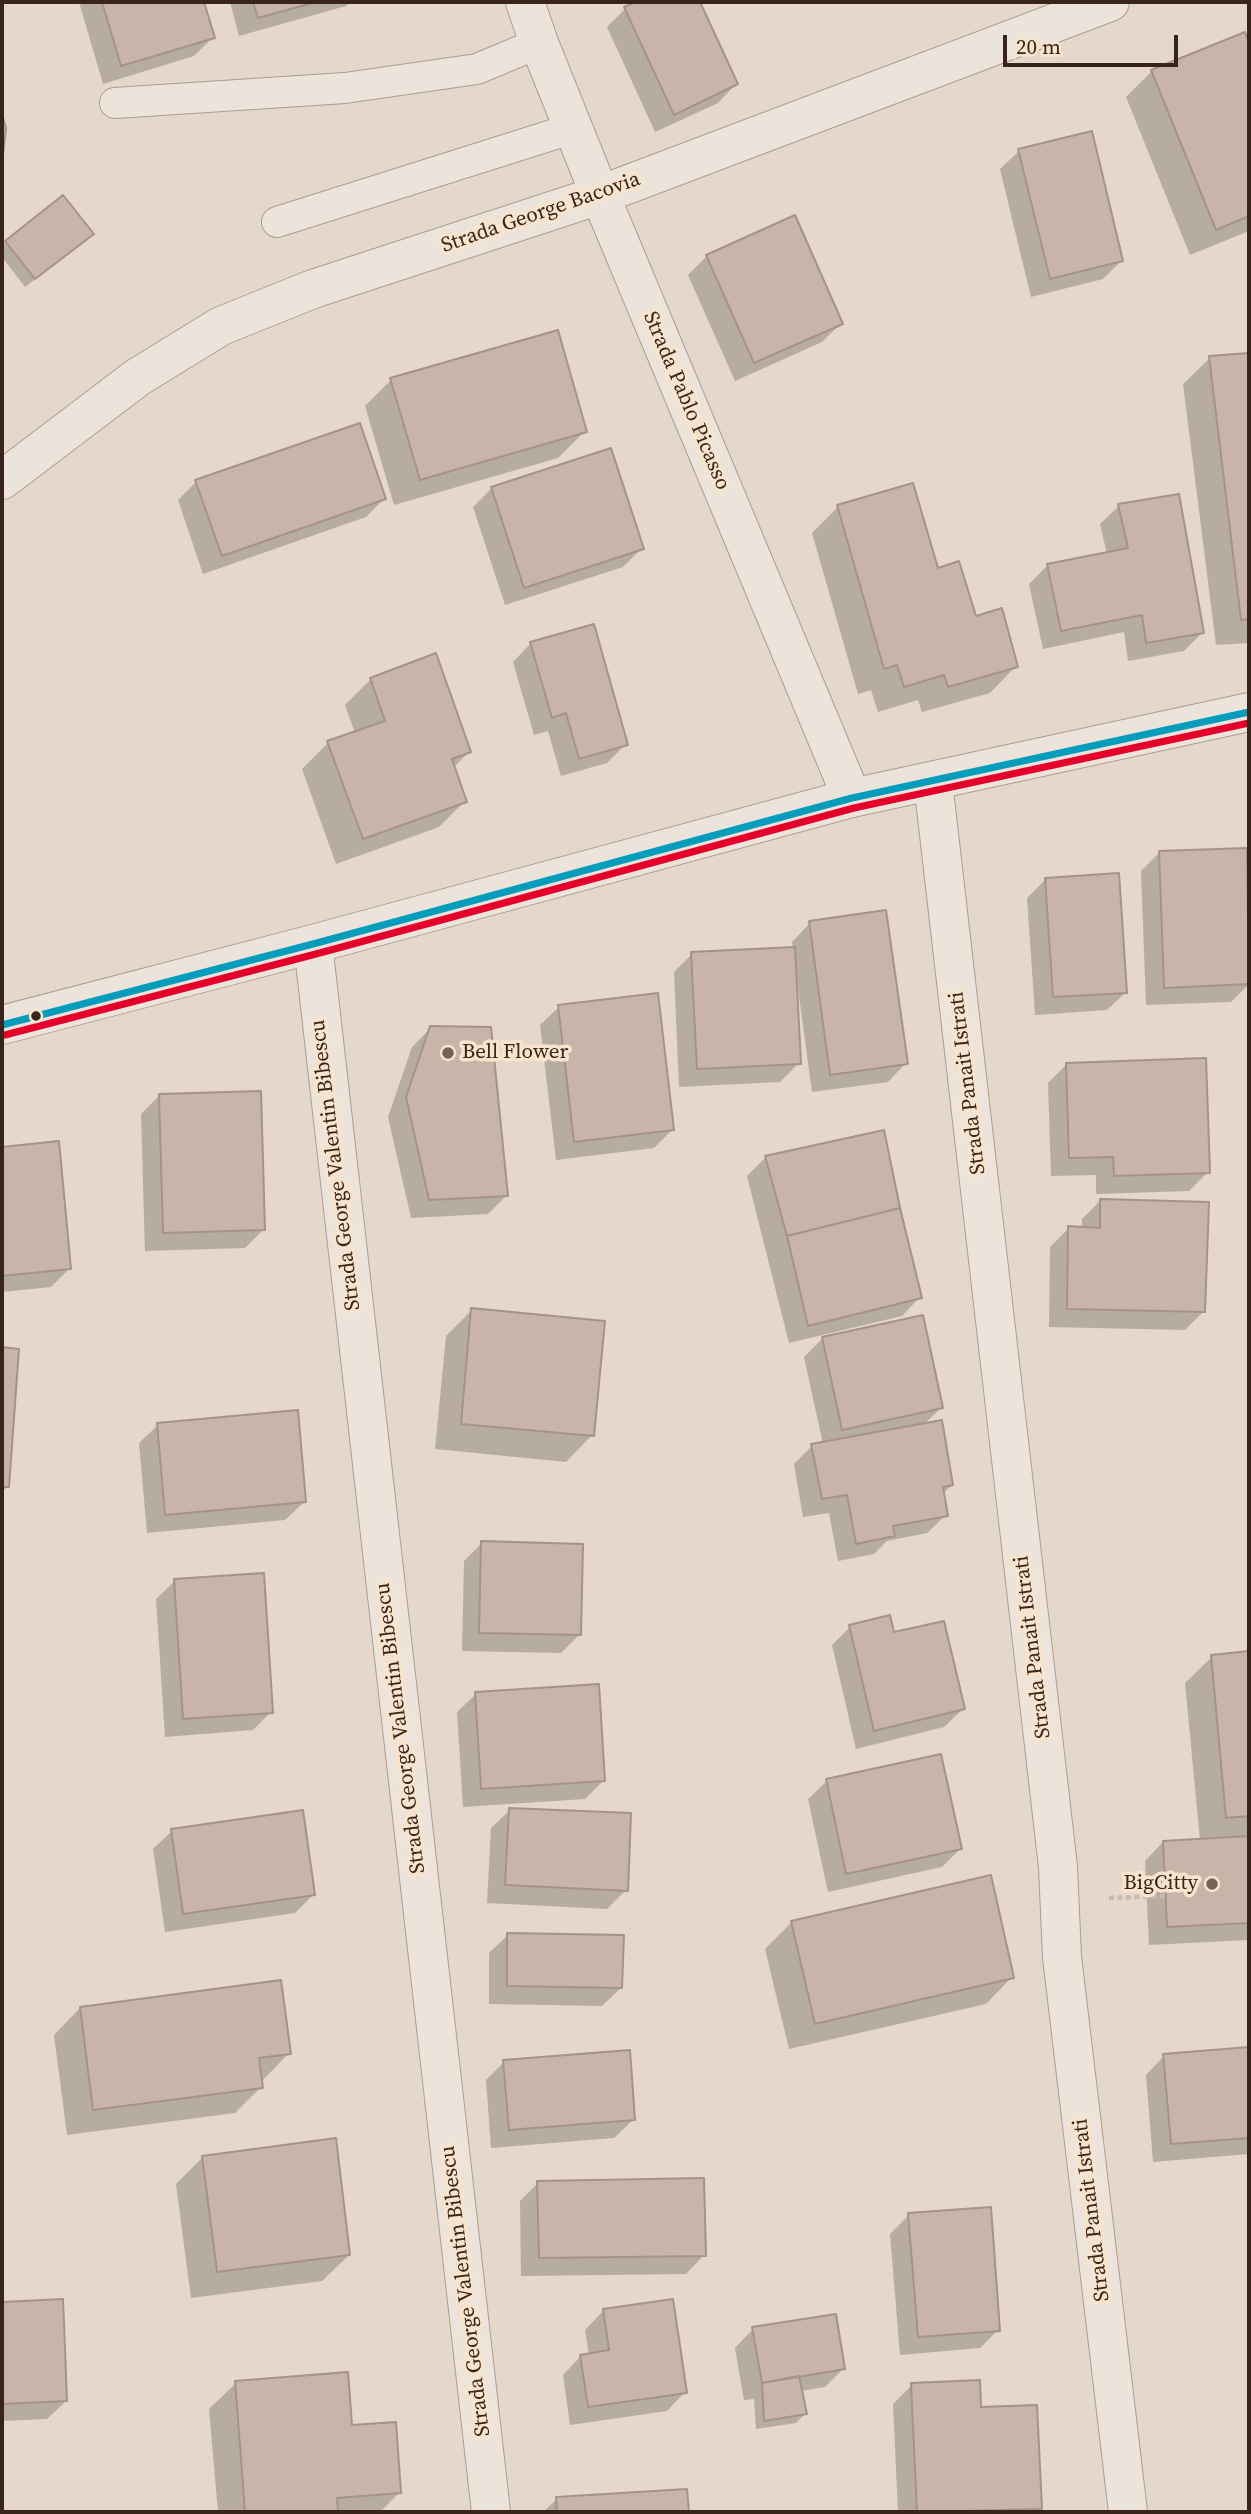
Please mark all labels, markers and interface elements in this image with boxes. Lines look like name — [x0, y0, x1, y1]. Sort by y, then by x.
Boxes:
scale bar — [1006, 21, 1181, 65]
text: 20 m — [1016, 32, 1061, 61]
street label: Strada George Bacovia — [438, 167, 644, 259]
street label: Strada Pablo Picasso — [637, 308, 735, 494]
street label: Strada Panait Istrati — [944, 990, 992, 1176]
unlabelled marker — [29, 1009, 43, 1023]
street label: Strada George Valentin Bibescu — [306, 1018, 366, 1312]
place label: Bell Flower — [462, 1040, 568, 1066]
marker: Bell Flower — [440, 1045, 456, 1061]
street label: Strada Panait Istrati — [1009, 1554, 1057, 1740]
street label: Strada George Valentin Bibescu — [371, 1581, 431, 1875]
place label: BigCitty — [1124, 1871, 1198, 1897]
marker: BigCitty — [1204, 1876, 1220, 1892]
street label: Strada Panait Istrati — [1068, 2117, 1116, 2303]
street label: Strada George Valentin Bibescu — [436, 2144, 496, 2438]

